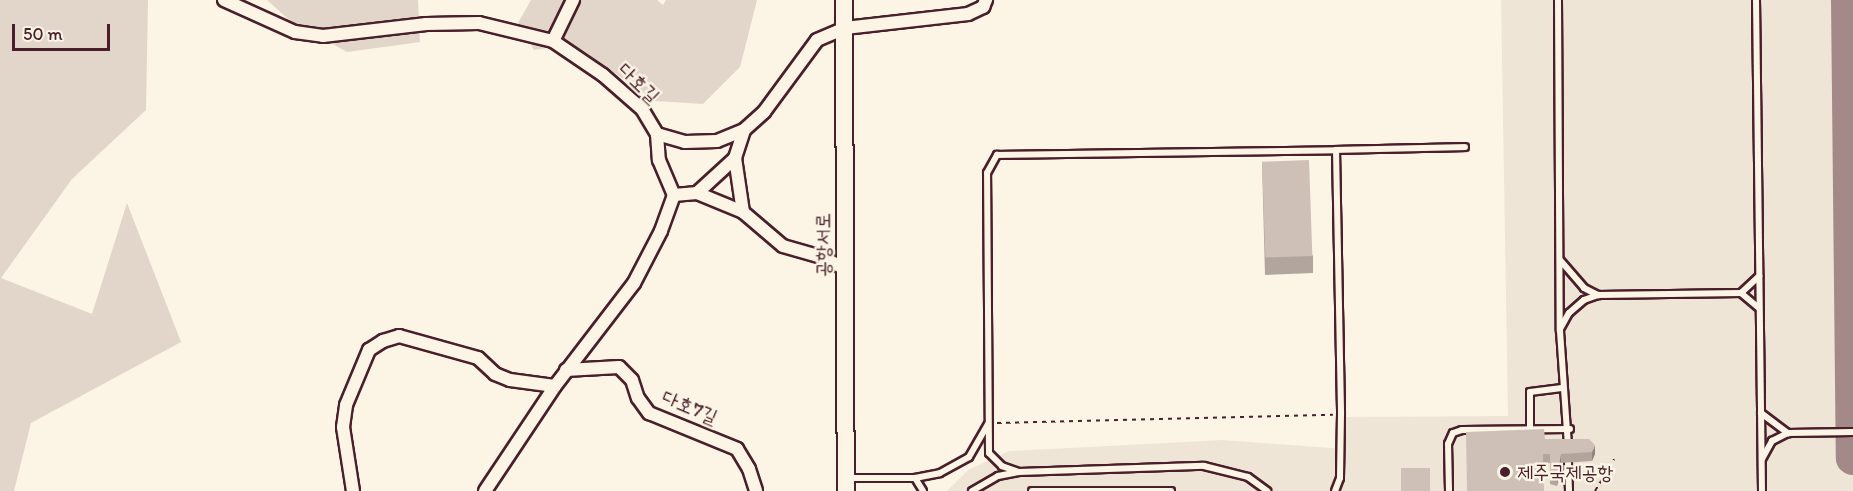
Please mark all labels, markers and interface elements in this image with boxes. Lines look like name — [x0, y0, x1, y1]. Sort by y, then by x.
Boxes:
scale bar — [15, 12, 112, 50]
text: 50 m — [23, 23, 63, 45]
street label: 다호길 — [613, 58, 665, 108]
street label: 공항서로 — [811, 213, 835, 277]
street label: 다호7길 — [659, 385, 721, 429]
place label: 제주국제공항 — [1517, 460, 1614, 484]
marker: 제주국제공항 — [1498, 465, 1512, 479]

